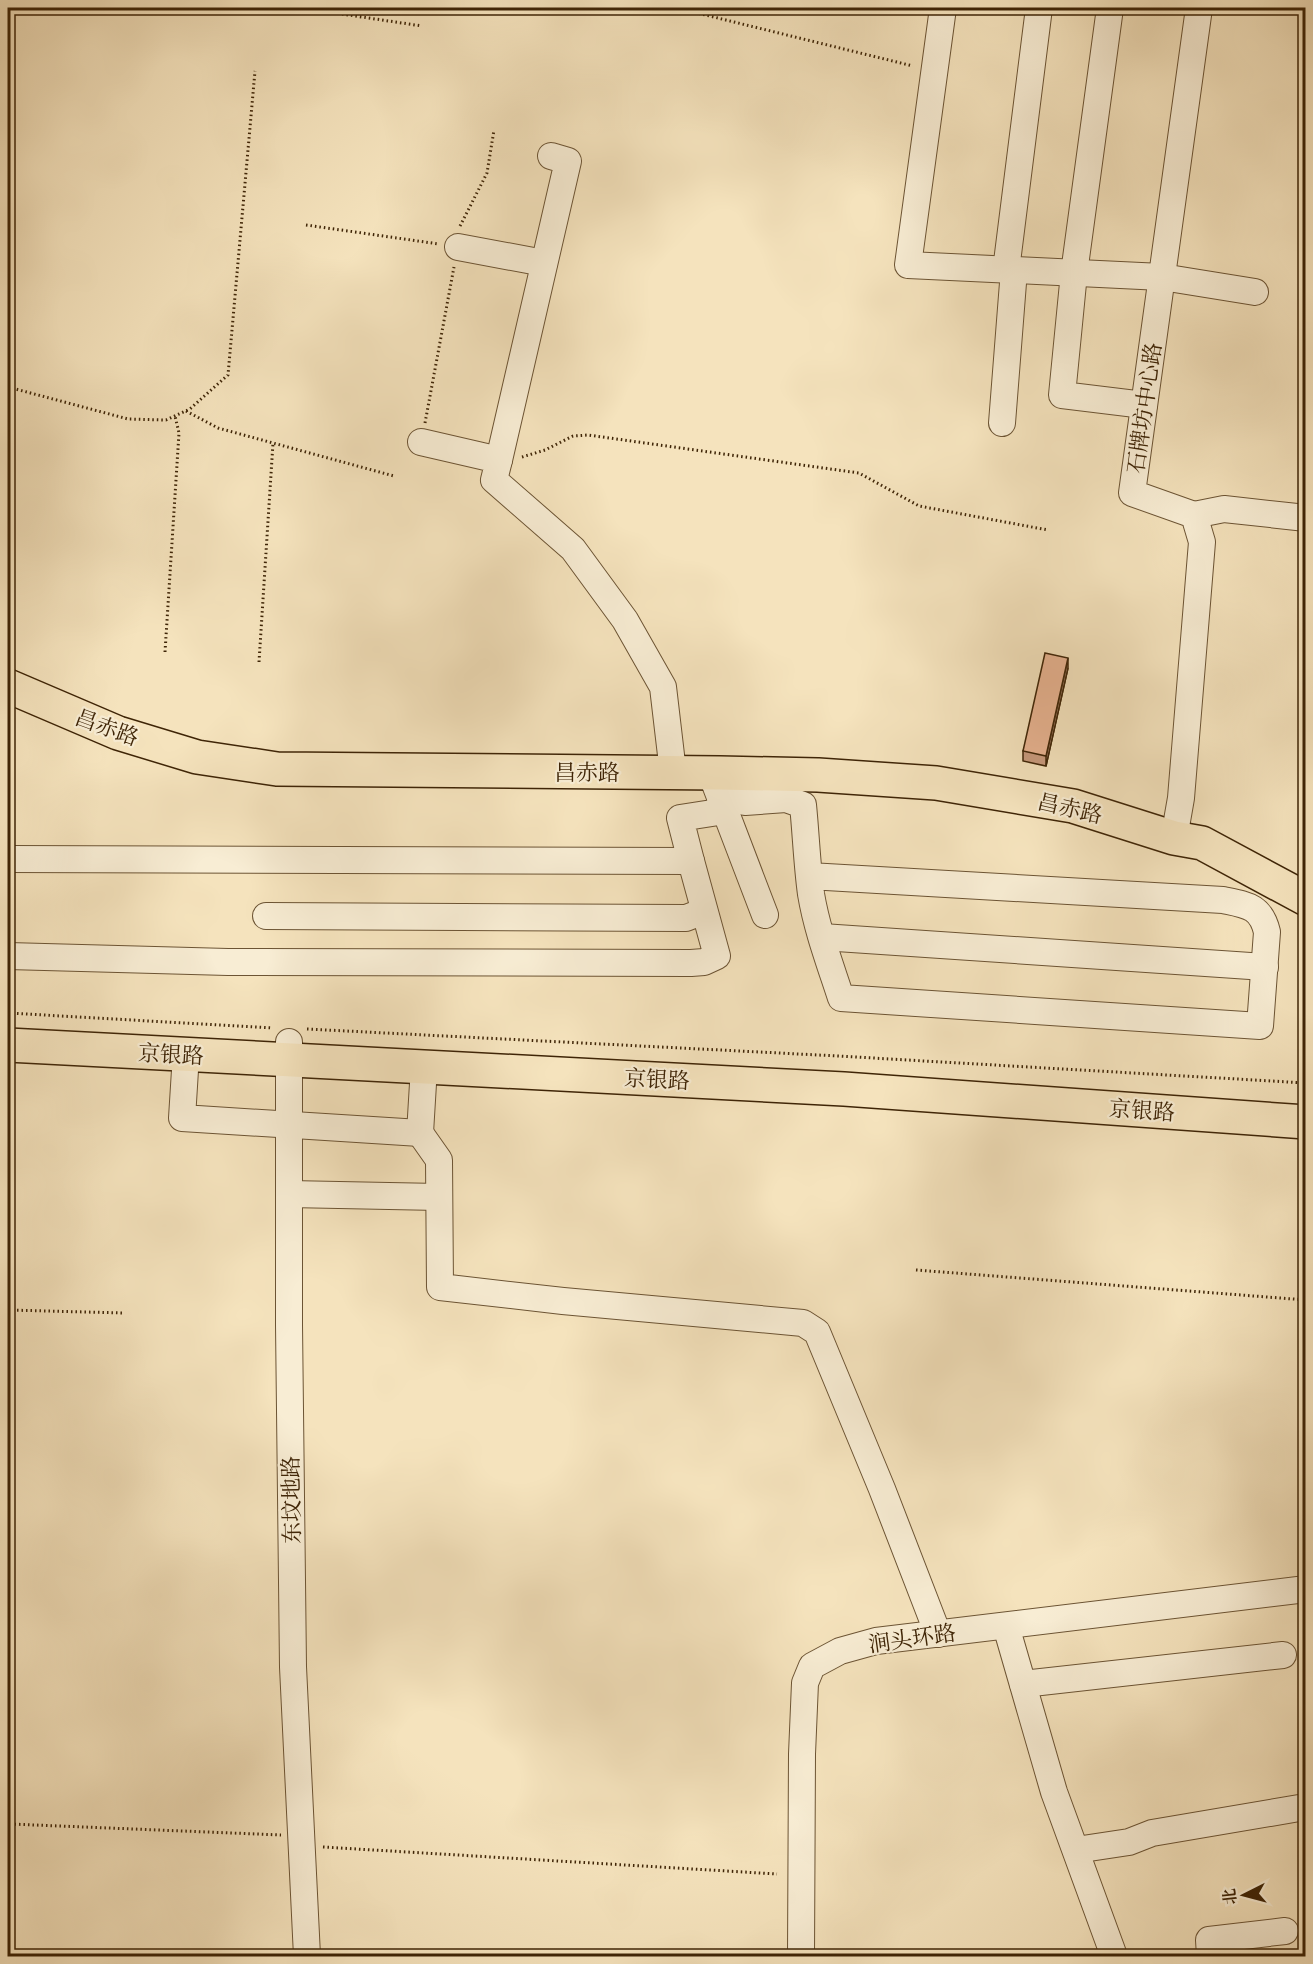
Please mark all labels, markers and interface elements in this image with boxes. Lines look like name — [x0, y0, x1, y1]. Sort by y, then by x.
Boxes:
street label: 石牌坊中心路 — [1123, 341, 1168, 475]
street label: 昌赤路 — [71, 704, 142, 752]
street label: 昌赤路 — [554, 760, 620, 787]
street label: 昌赤路 — [1034, 789, 1105, 830]
street label: 京银路 — [137, 1040, 205, 1071]
street label: 京银路 — [623, 1065, 691, 1096]
street label: 京银路 — [1108, 1096, 1176, 1127]
street label: 东坟地路 — [278, 1456, 307, 1544]
street label: 涧头环路 — [867, 1620, 958, 1659]
north arrow — [1214, 1865, 1274, 1925]
text: 北 — [1219, 1887, 1241, 1905]

